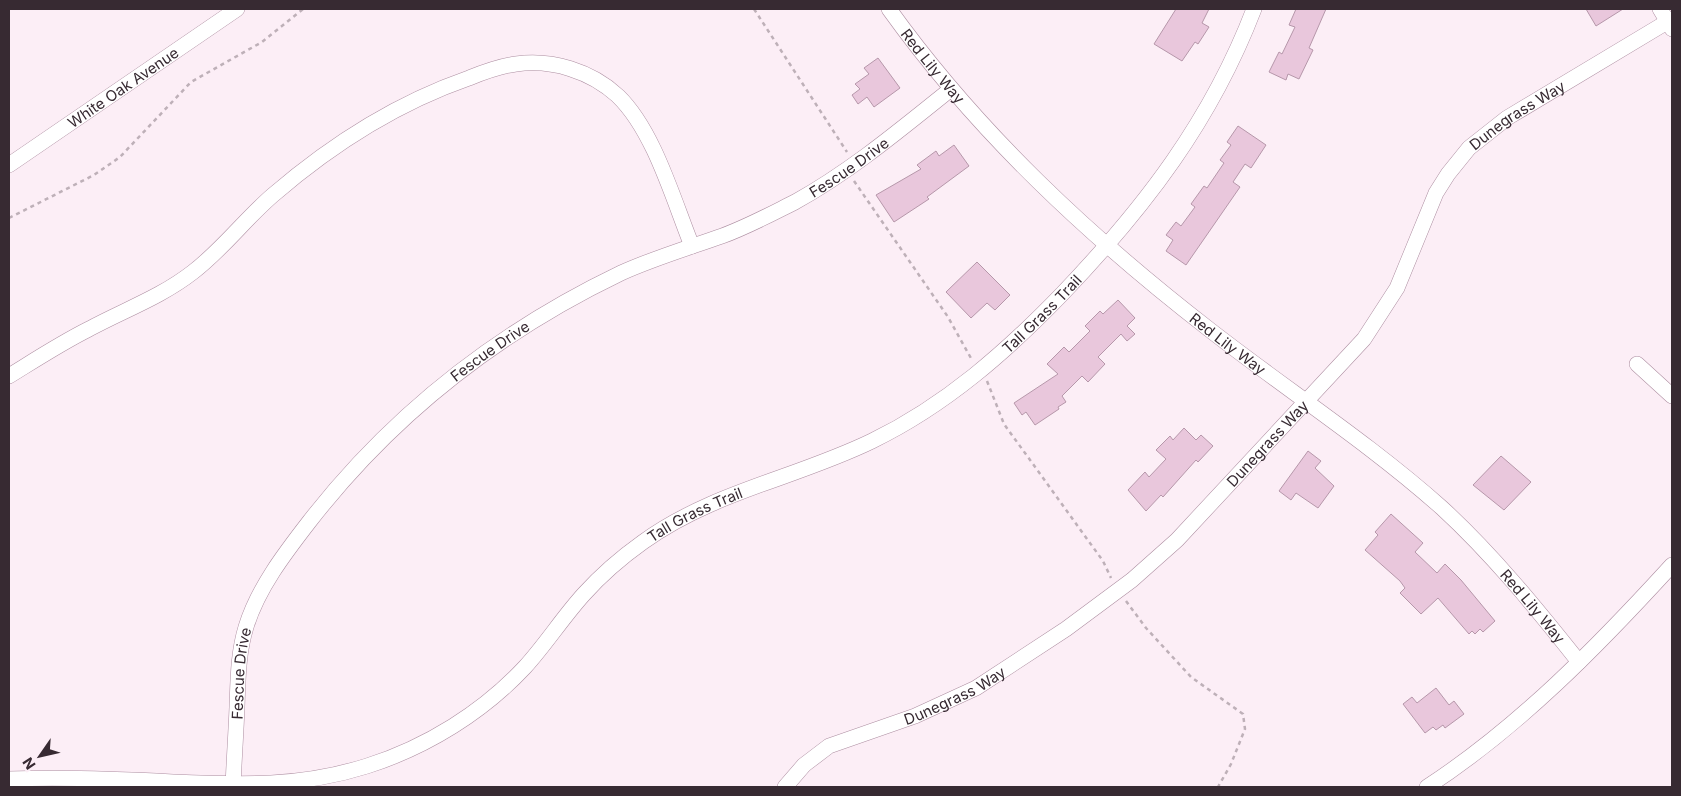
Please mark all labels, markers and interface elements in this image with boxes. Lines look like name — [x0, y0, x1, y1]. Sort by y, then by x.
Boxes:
street label: Red Lily Way — [897, 25, 970, 108]
street label: White Oak Avenue — [64, 42, 182, 132]
street label: Dunegrass Way — [1465, 76, 1569, 154]
street label: Fescue Drive — [805, 133, 892, 201]
street label: Tall Grass Trail — [998, 270, 1085, 357]
street label: Red Lily Way — [1186, 308, 1270, 379]
street label: Fescue Drive — [446, 316, 533, 385]
street label: Dunegrass Way — [1222, 395, 1312, 490]
street label: Tall Grass Trail — [643, 483, 745, 546]
street label: Red Lily Way — [1497, 565, 1570, 647]
street label: Fescue Drive — [227, 625, 255, 720]
street label: Dunegrass Way — [901, 662, 1009, 729]
north arrow — [15, 731, 65, 781]
text: N — [19, 754, 39, 773]

